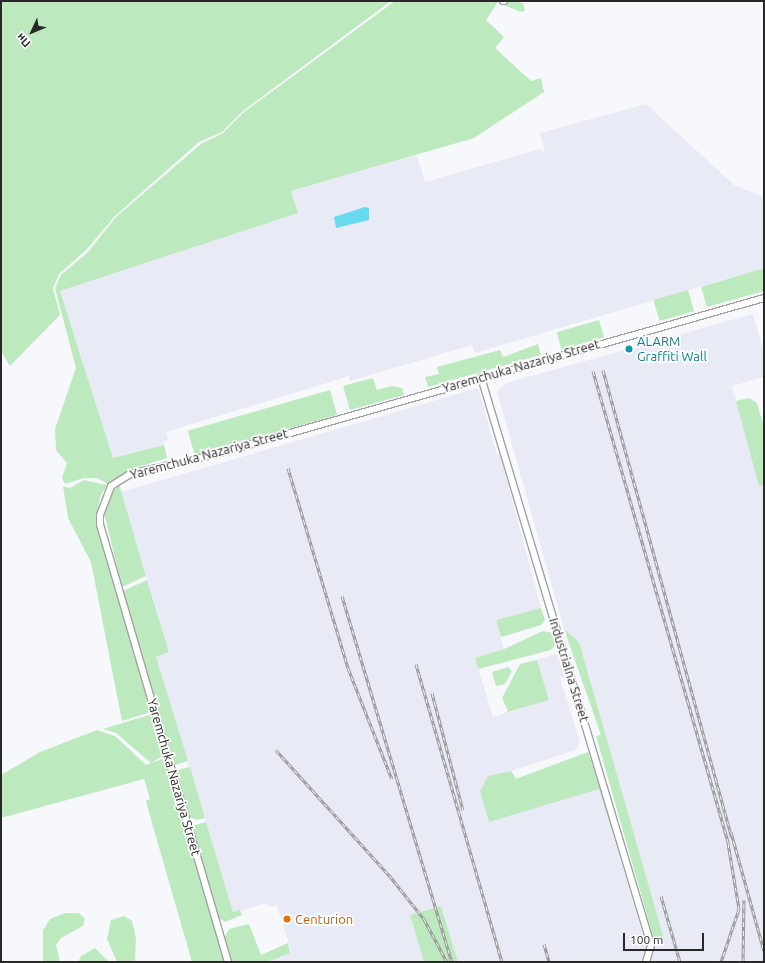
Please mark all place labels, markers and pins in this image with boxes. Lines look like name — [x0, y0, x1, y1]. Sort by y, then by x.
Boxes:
place label: ALARM Graffiti Wall — [637, 334, 707, 365]
marker: ALARM Graffiti Wall — [624, 344, 634, 354]
place label: Centurion — [295, 911, 353, 927]
marker: Centurion — [282, 914, 292, 924]

